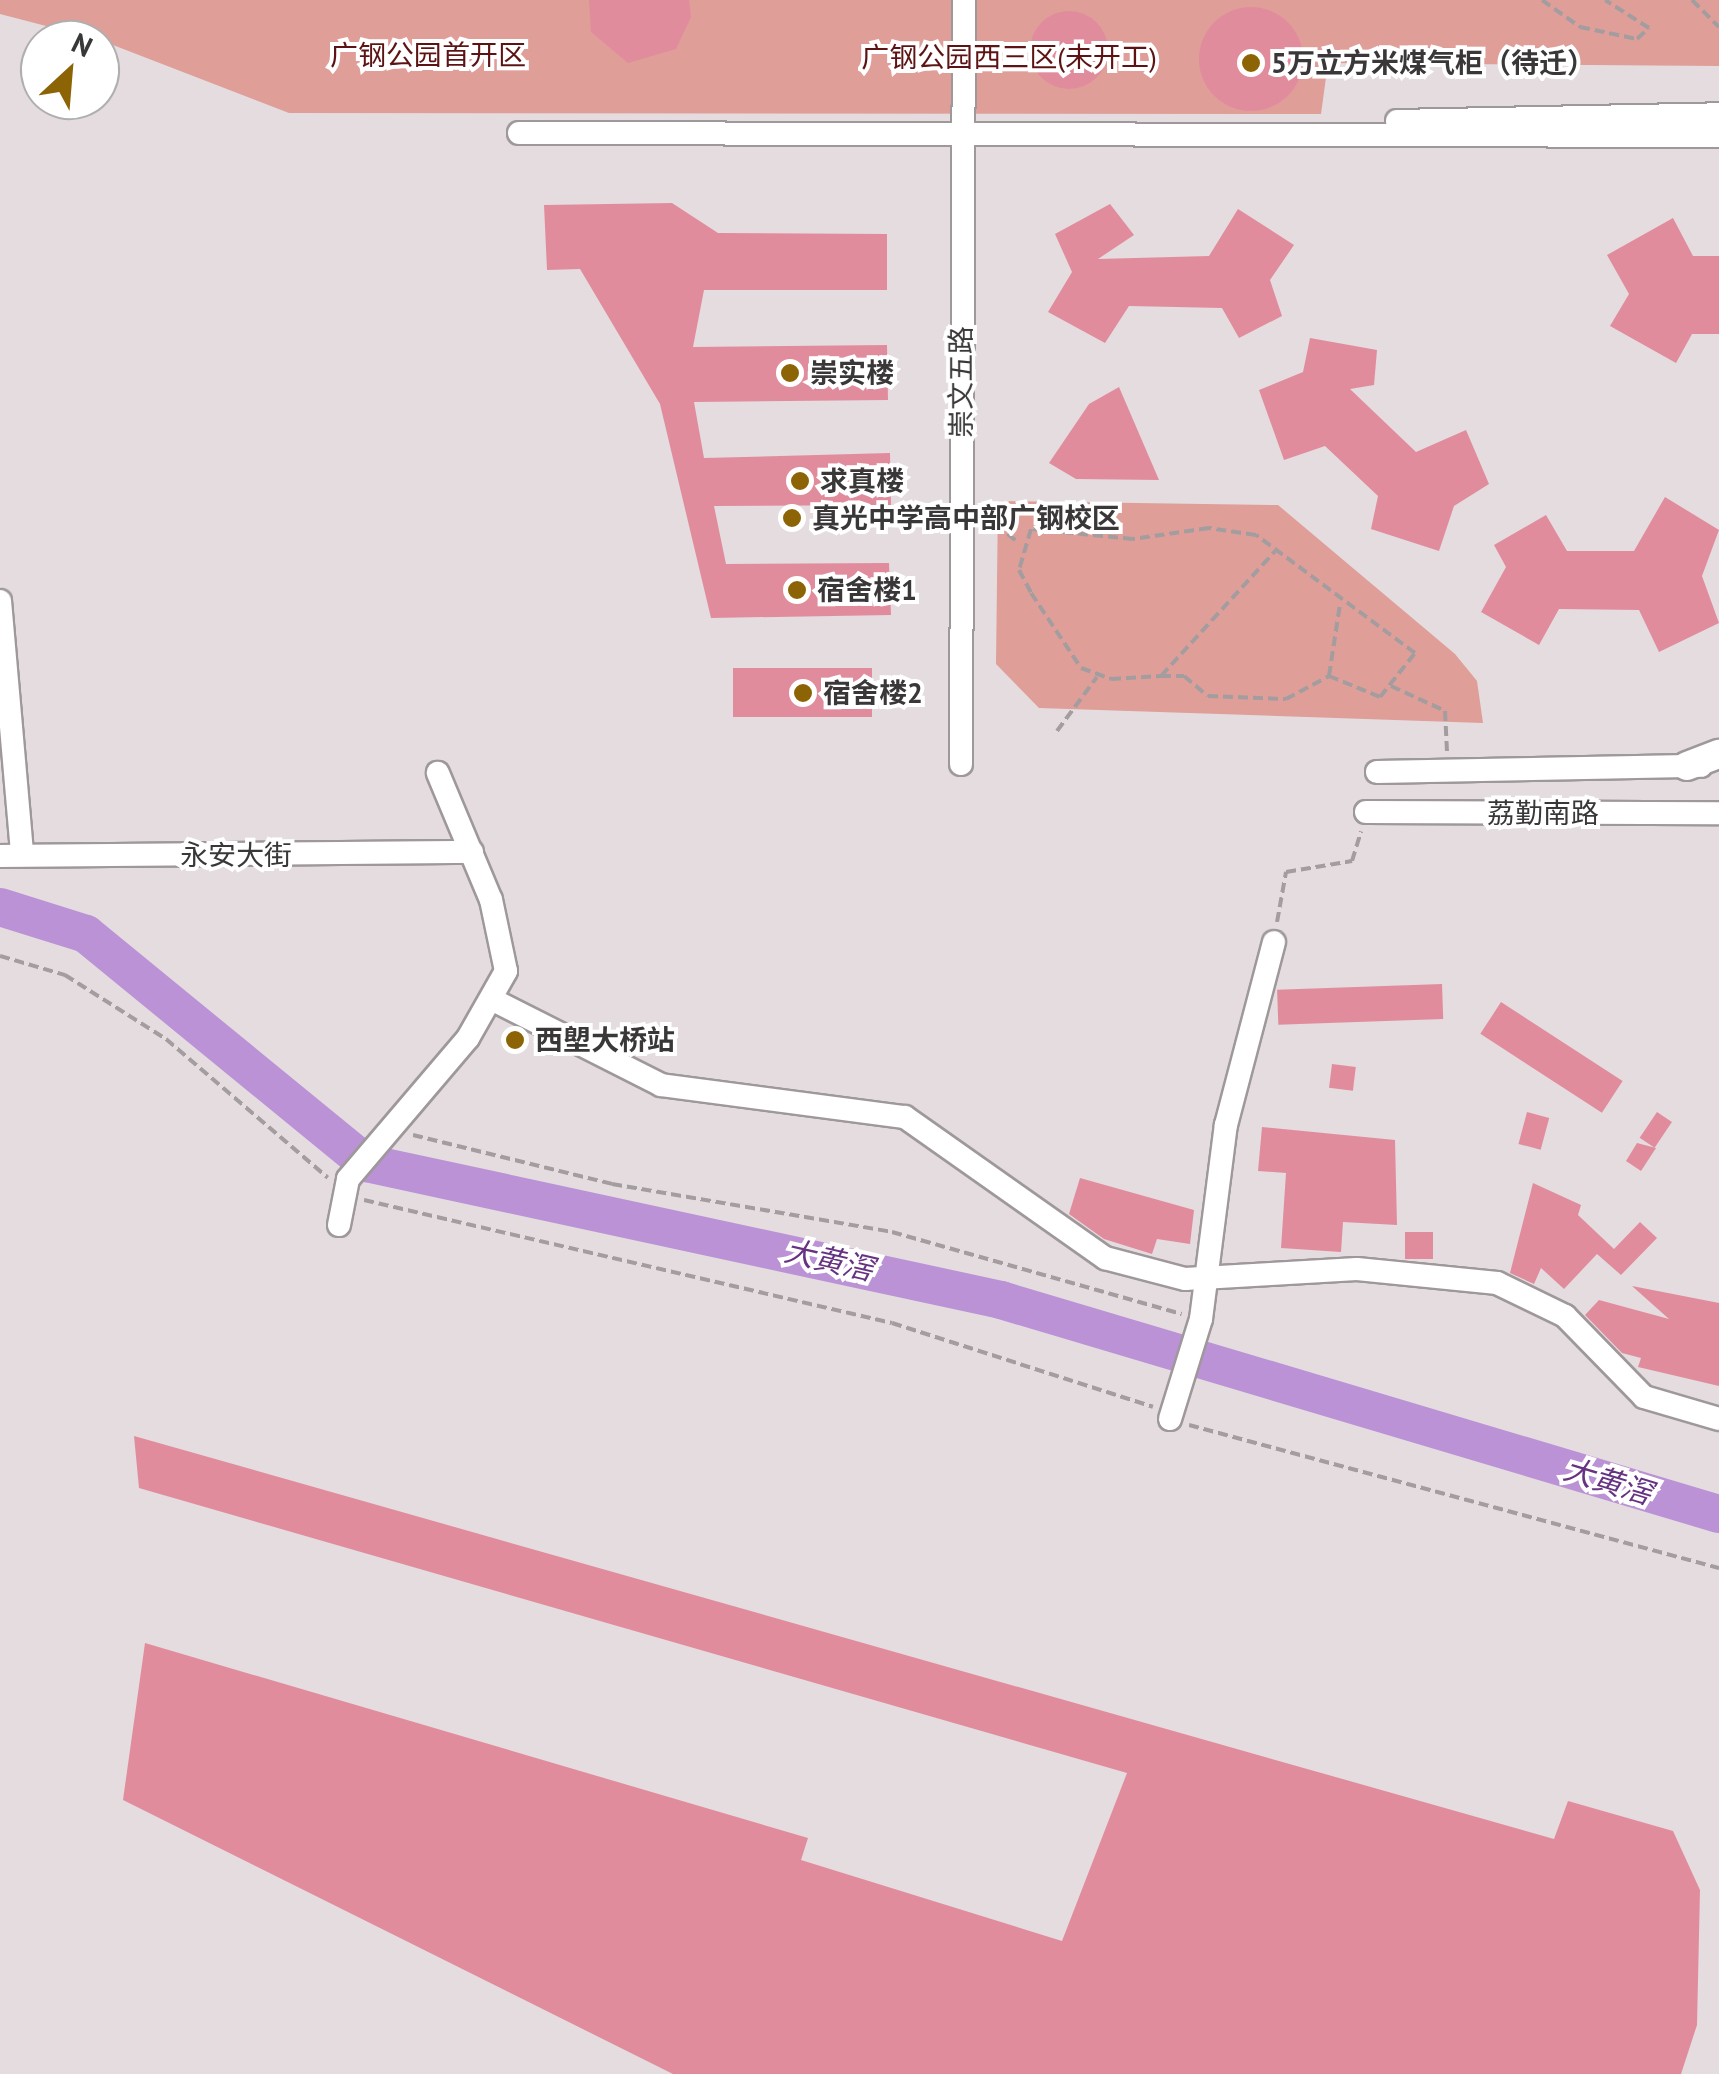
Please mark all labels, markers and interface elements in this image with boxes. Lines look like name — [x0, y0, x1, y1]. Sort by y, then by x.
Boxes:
north arrow — [20, 20, 120, 120]
text: N — [66, 24, 99, 65]
park label: 广钢公园首开区 — [330, 38, 526, 72]
park label: 广钢公园西三区(未开工) — [861, 40, 1157, 74]
place label: 5万立方米煤气柜（待迁） — [1271, 46, 1595, 80]
marker: 5万立方米煤气柜（待迁） — [1240, 52, 1262, 74]
street label: 崇文五路 — [944, 326, 978, 438]
place label: 崇实楼 — [810, 356, 894, 390]
marker: 崇实楼 — [779, 362, 801, 384]
place label: 求真楼 — [820, 464, 904, 498]
marker: 求真楼 — [789, 470, 811, 492]
place label: 真光中学高中部广钢校区 — [812, 501, 1120, 535]
marker: 真光中学高中部广钢校区 — [781, 507, 803, 529]
place label: 宿舍楼1 — [817, 573, 917, 607]
marker: 宿舍楼1 — [786, 579, 808, 601]
place label: 宿舍楼2 — [823, 676, 923, 710]
marker: 宿舍楼2 — [792, 682, 814, 704]
street label: 荔勤南路 — [1487, 796, 1599, 830]
street label: 永安大街 — [180, 838, 292, 872]
place label: 西塱大桥站 — [535, 1023, 675, 1057]
marker: 西塱大桥站 — [504, 1029, 526, 1051]
water label: 大黄滘 — [781, 1232, 877, 1288]
water label: 大黄滘 — [1560, 1451, 1656, 1511]

